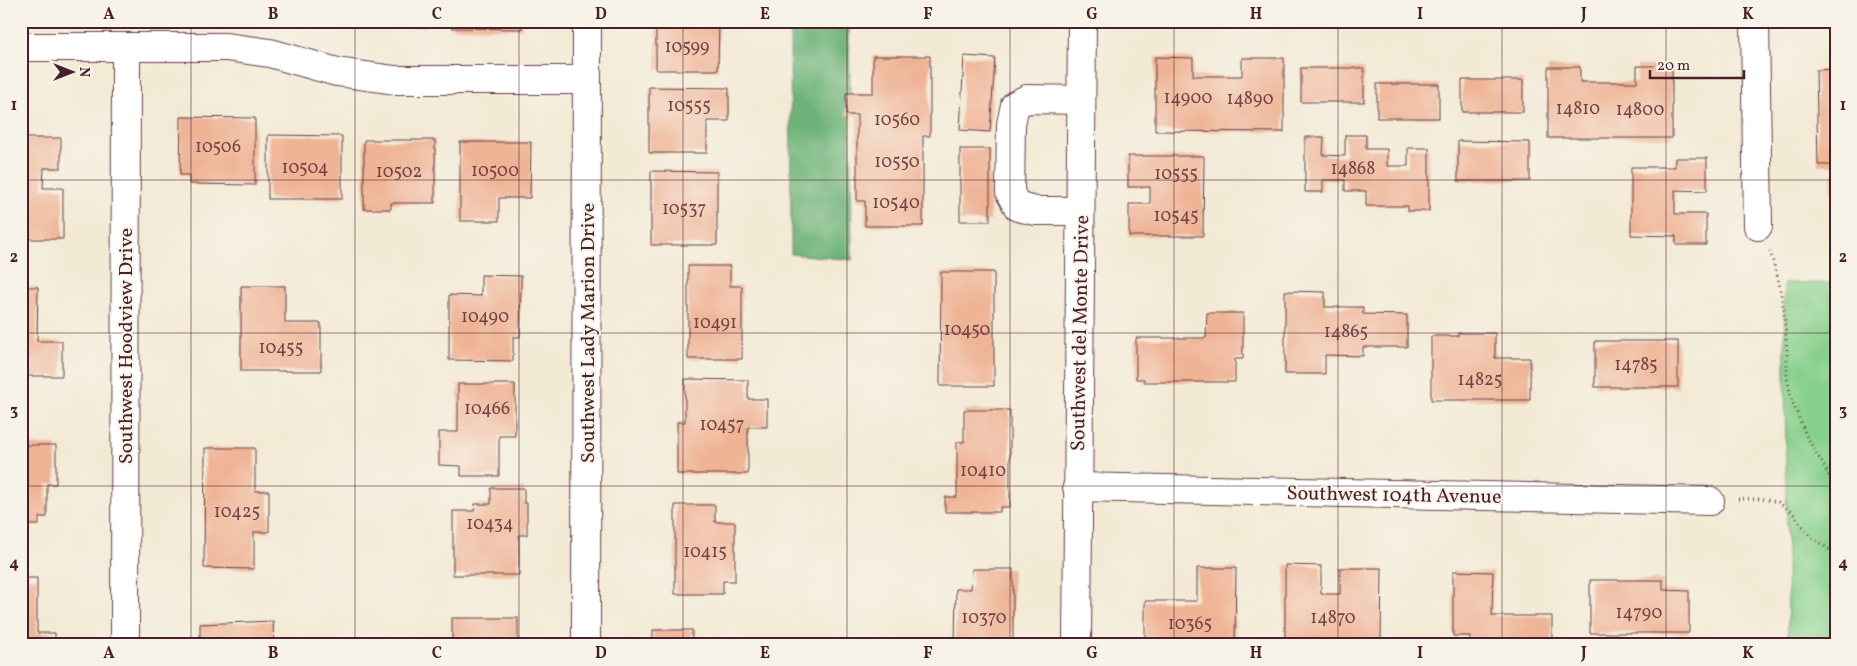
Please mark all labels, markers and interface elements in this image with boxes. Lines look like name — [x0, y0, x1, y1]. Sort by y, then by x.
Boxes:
text: A — [103, 4, 115, 26]
text: B — [268, 4, 279, 26]
text: C — [432, 4, 442, 26]
text: D — [595, 4, 607, 26]
text: E — [760, 4, 770, 26]
text: F — [923, 4, 933, 26]
text: G — [1086, 4, 1098, 26]
text: H — [1250, 4, 1262, 26]
text: I — [1417, 4, 1423, 26]
text: J — [1580, 4, 1587, 26]
text: K — [1742, 4, 1754, 26]
house number: 10599 — [665, 35, 709, 60]
north arrow — [48, 48, 98, 98]
scale bar — [1650, 48, 1743, 80]
text: 20 m — [1657, 56, 1690, 77]
text: N — [74, 67, 93, 77]
house number: 14900 — [1164, 86, 1213, 111]
house number: 14890 — [1226, 87, 1274, 112]
house number: 10555 — [667, 94, 711, 119]
text: 1 — [11, 95, 17, 117]
text: 1 — [1840, 95, 1846, 117]
house number: 14810 — [1556, 97, 1600, 122]
house number: 14800 — [1616, 98, 1664, 123]
house number: 10560 — [874, 108, 920, 133]
house number: 10506 — [195, 135, 241, 160]
house number: 10550 — [874, 150, 920, 175]
house number: 10504 — [281, 156, 329, 181]
house number: 14868 — [1331, 157, 1375, 182]
house number: 10500 — [471, 159, 519, 184]
house number: 10502 — [376, 160, 422, 185]
house number: 10555 — [1154, 162, 1198, 187]
house number: 10540 — [872, 191, 920, 216]
house number: 10537 — [662, 197, 706, 222]
street label: Southwest Lady Marion Drive — [575, 203, 603, 463]
house number: 10545 — [1153, 204, 1199, 229]
street label: Southwest del Monte Drive — [1065, 215, 1097, 451]
street label: Southwest Hoodview Drive — [113, 228, 141, 464]
text: 2 — [10, 247, 18, 269]
text: 2 — [1839, 247, 1847, 269]
house number: 10490 — [461, 305, 509, 330]
house number: 10491 — [693, 311, 737, 336]
house number: 10450 — [944, 318, 991, 343]
house number: 14865 — [1324, 320, 1368, 345]
house number: 10455 — [259, 336, 303, 361]
house number: 14785 — [1614, 353, 1658, 378]
house number: 14825 — [1458, 368, 1502, 393]
house number: 10466 — [464, 397, 510, 422]
text: 3 — [10, 400, 18, 422]
text: 3 — [1839, 400, 1847, 422]
house number: 10457 — [700, 413, 744, 438]
house number: 10410 — [960, 459, 1006, 484]
street label: Southwest 104th Avenue — [1286, 480, 1502, 512]
house number: 10425 — [214, 500, 260, 525]
house number: 10434 — [466, 512, 514, 537]
house number: 10415 — [683, 540, 727, 565]
text: 4 — [9, 553, 19, 575]
text: 4 — [1838, 553, 1848, 575]
house number: 14790 — [1616, 601, 1663, 626]
house number: 10370 — [961, 606, 1007, 631]
house number: 14870 — [1310, 606, 1356, 631]
house number: 10365 — [1168, 612, 1212, 637]
text: A — [103, 643, 115, 665]
text: B — [268, 643, 279, 665]
text: C — [432, 643, 442, 665]
text: D — [595, 643, 607, 665]
text: E — [760, 643, 770, 665]
text: F — [923, 643, 933, 665]
text: G — [1086, 643, 1098, 665]
text: H — [1250, 643, 1262, 665]
text: I — [1417, 643, 1423, 665]
text: J — [1580, 643, 1587, 665]
text: K — [1742, 643, 1754, 665]

